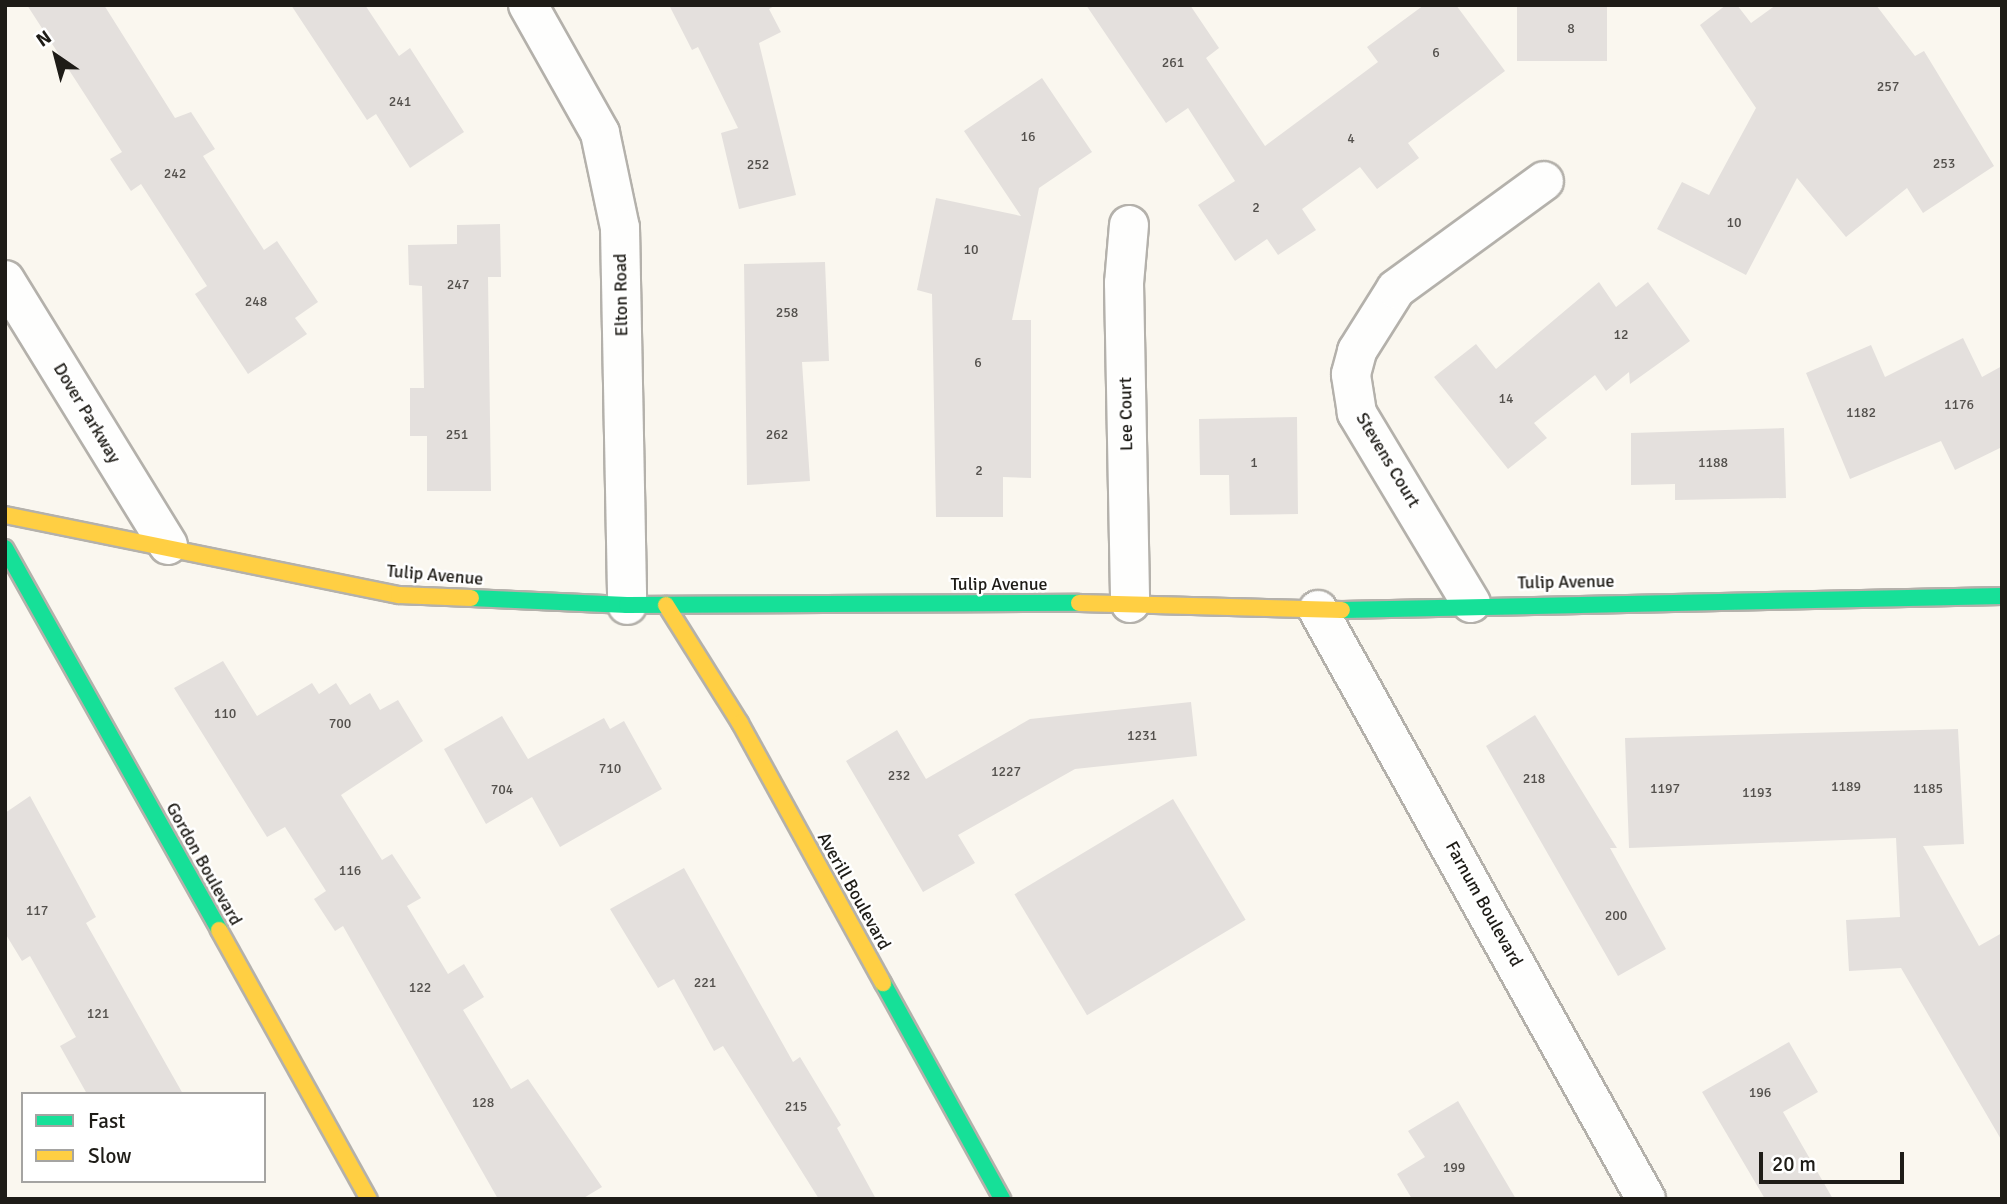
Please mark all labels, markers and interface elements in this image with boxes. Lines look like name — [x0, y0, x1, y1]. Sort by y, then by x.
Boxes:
north arrow — [21, 21, 91, 91]
house number: 8 — [1567, 21, 1575, 37]
text: N — [32, 25, 56, 52]
house number: 6 — [1432, 45, 1440, 61]
house number: 261 — [1162, 55, 1184, 71]
house number: 257 — [1877, 79, 1899, 95]
house number: 241 — [389, 94, 411, 110]
house number: 16 — [1020, 129, 1036, 145]
house number: 4 — [1347, 131, 1355, 147]
house number: 253 — [1933, 156, 1955, 172]
house number: 252 — [747, 157, 769, 173]
house number: 242 — [164, 166, 186, 182]
house number: 2 — [1252, 200, 1260, 216]
house number: 10 — [1726, 215, 1742, 231]
house number: 10 — [963, 242, 979, 258]
street label: Elton Road — [609, 253, 633, 337]
house number: 247 — [447, 277, 469, 293]
house number: 248 — [245, 294, 267, 310]
house number: 258 — [776, 305, 798, 321]
house number: 12 — [1613, 327, 1629, 343]
house number: 6 — [974, 355, 982, 371]
street label: Dover Parkway — [49, 359, 125, 467]
street label: Lee Court — [1115, 377, 1137, 451]
house number: 14 — [1498, 391, 1514, 407]
house number: 1176 — [1944, 397, 1974, 413]
house number: 1182 — [1846, 405, 1876, 421]
street label: Stevens Court — [1351, 409, 1425, 511]
house number: 251 — [446, 427, 468, 443]
house number: 262 — [766, 427, 788, 443]
house number: 1 — [1250, 455, 1258, 471]
house number: 1188 — [1698, 455, 1728, 471]
house number: 2 — [975, 463, 983, 479]
street label: Tulip Avenue — [386, 560, 484, 590]
street label: Tulip Avenue — [1517, 570, 1615, 594]
street label: Tulip Avenue — [950, 573, 1048, 595]
house number: 110 — [214, 706, 236, 722]
house number: 700 — [329, 716, 351, 732]
house number: 1231 — [1127, 728, 1157, 744]
house number: 710 — [599, 761, 621, 777]
house number: 1227 — [991, 764, 1021, 780]
house number: 232 — [888, 768, 910, 784]
house number: 218 — [1523, 771, 1545, 787]
house number: 1189 — [1831, 779, 1861, 795]
house number: 1197 — [1650, 781, 1680, 797]
house number: 1185 — [1913, 781, 1943, 797]
house number: 704 — [491, 782, 513, 798]
house number: 1193 — [1742, 785, 1772, 801]
street label: Gordon Boulevard — [161, 799, 247, 929]
street label: Averill Boulevard — [813, 828, 895, 954]
street label: Farnum Boulevard — [1441, 838, 1527, 970]
house number: 116 — [339, 863, 361, 879]
house number: 117 — [26, 903, 48, 919]
house number: 200 — [1605, 908, 1627, 924]
house number: 221 — [694, 975, 716, 991]
house number: 122 — [409, 980, 431, 996]
house number: 121 — [87, 1006, 109, 1022]
house number: 196 — [1749, 1085, 1771, 1101]
legend — [21, 1092, 266, 1183]
house number: 128 — [472, 1095, 494, 1111]
house number: 215 — [785, 1099, 807, 1115]
text: Fast — [88, 1108, 125, 1134]
scale bar — [1762, 1138, 1907, 1182]
text: Slow — [88, 1143, 132, 1169]
text: 20 m — [1772, 1151, 1816, 1177]
house number: 199 — [1443, 1160, 1465, 1176]

